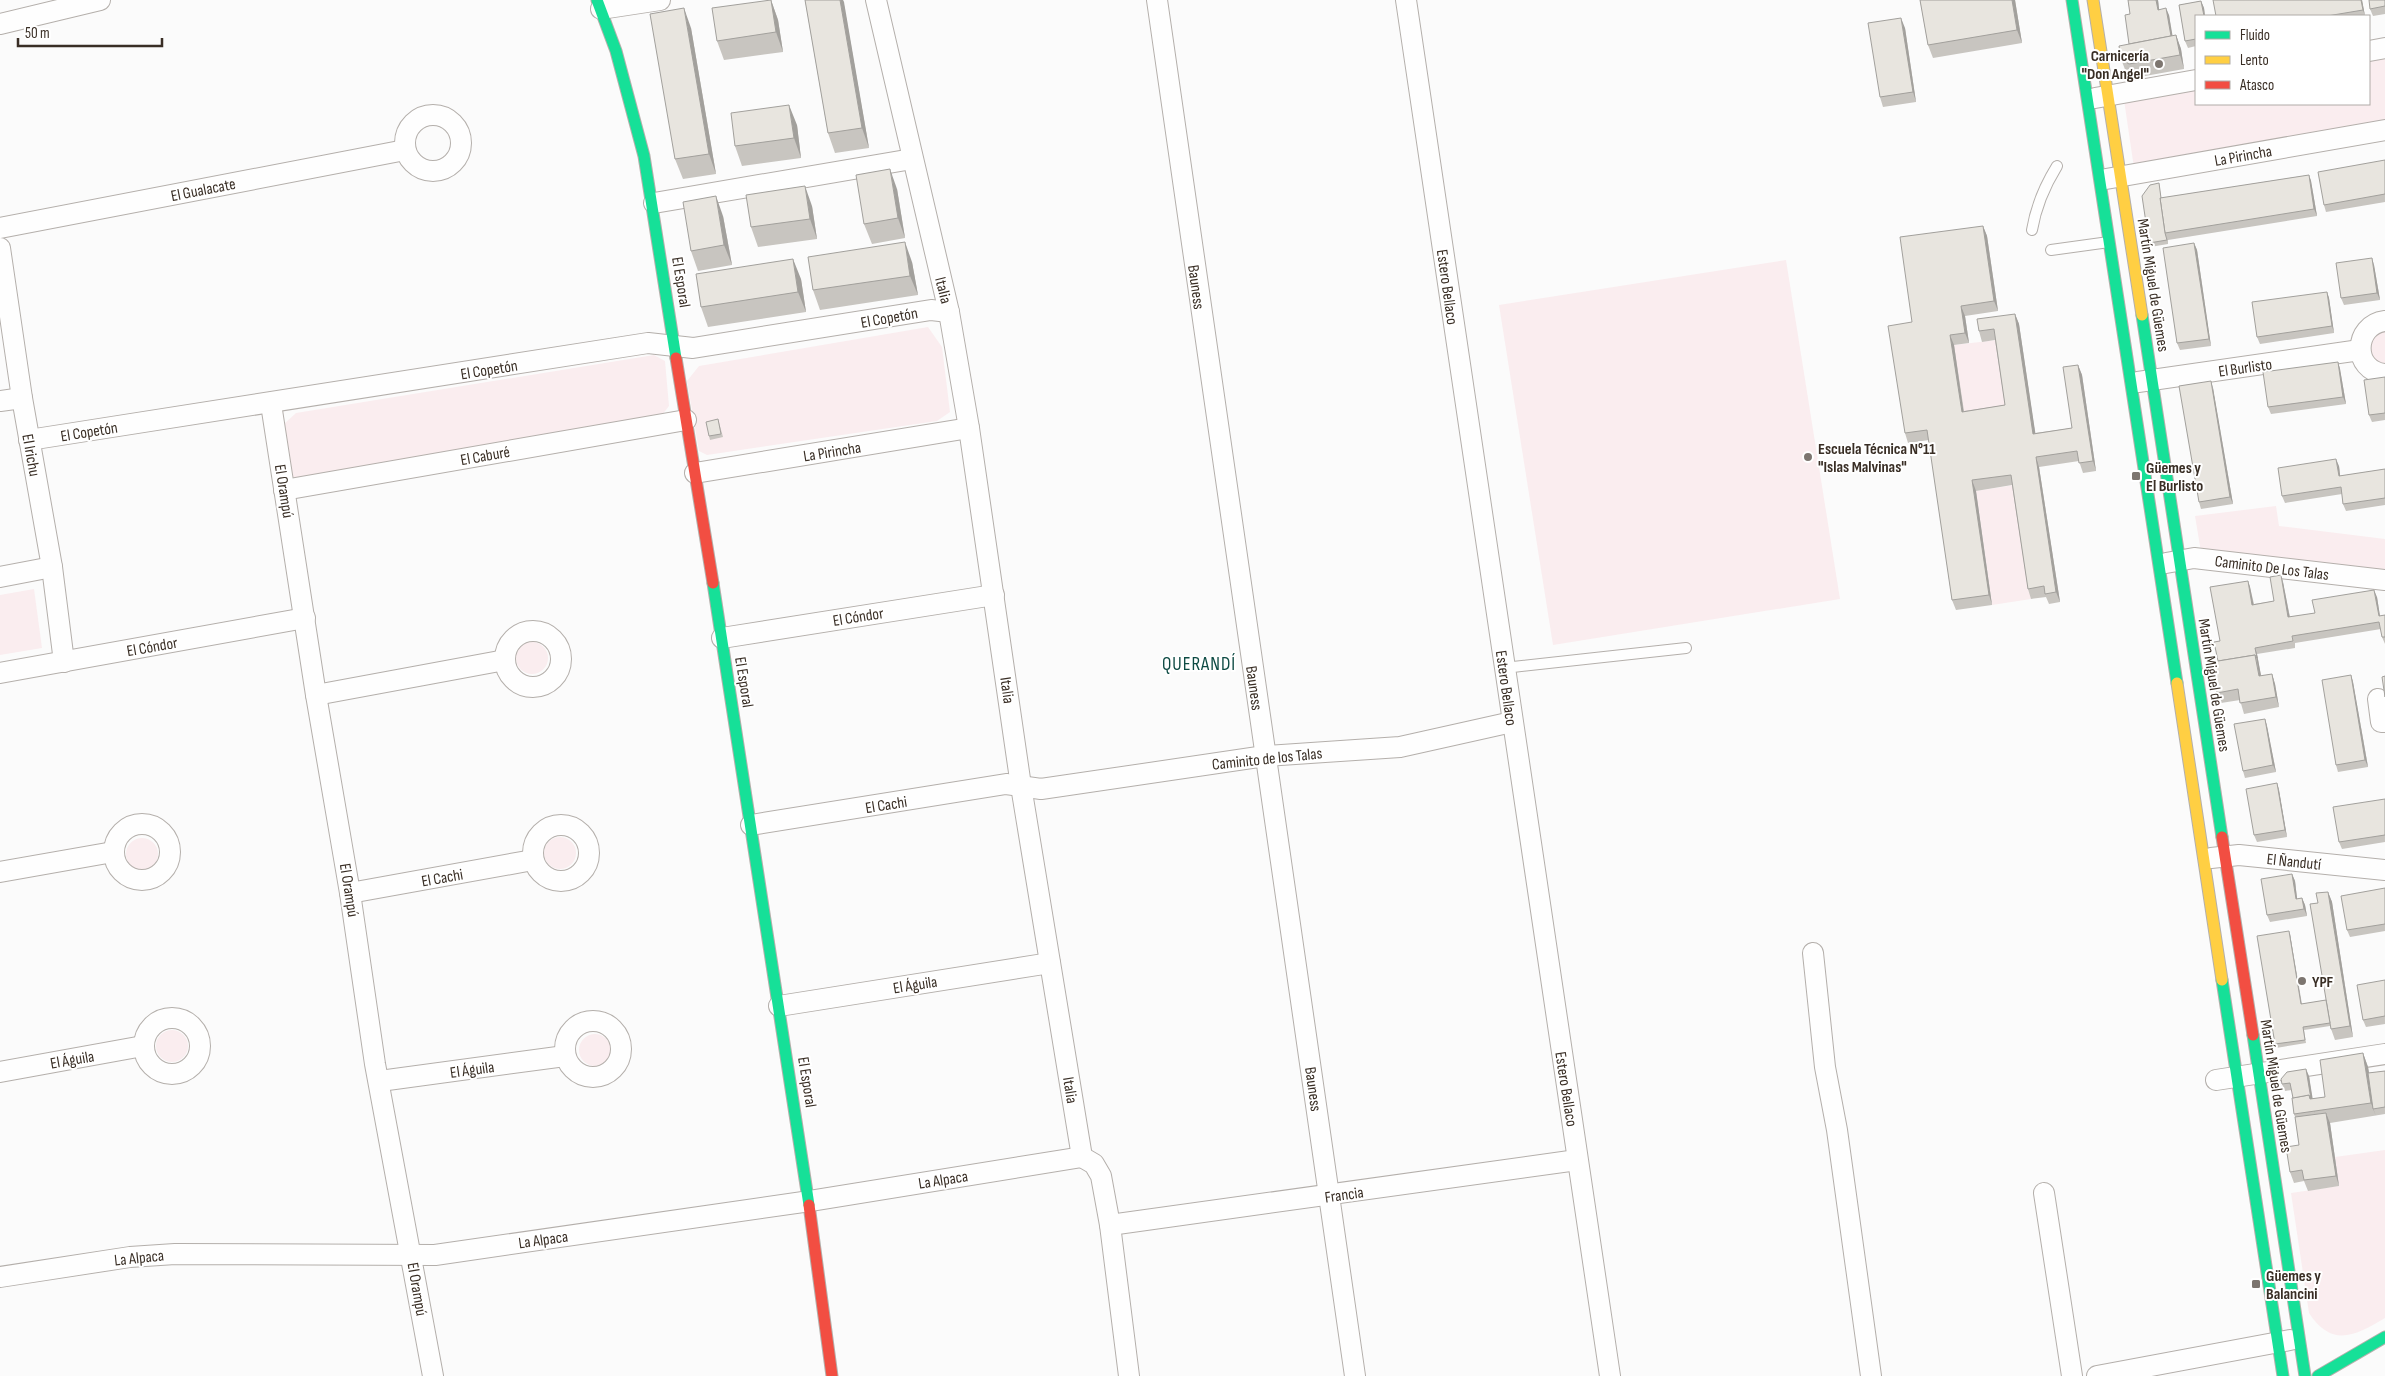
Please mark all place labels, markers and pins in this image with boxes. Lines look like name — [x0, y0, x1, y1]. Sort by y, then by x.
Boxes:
place label: Carnicería "Don Angel" — [2081, 47, 2149, 84]
marker: Carnicería "Don Angel" — [2153, 58, 2165, 70]
place label: Escuela Técnica N°11 "Islas Malvinas" — [1818, 440, 1936, 477]
marker: Escuela Técnica N°11 "Islas Malvinas" — [1802, 451, 1814, 463]
place label: Güemes y El Burlisto — [2146, 459, 2203, 496]
marker: Güemes y El Burlisto — [2130, 470, 2142, 482]
place label: YPF — [2312, 973, 2334, 992]
marker: YPF — [2296, 975, 2308, 987]
place label: Güemes y Balancini — [2266, 1267, 2321, 1304]
marker: Güemes y Balancini — [2250, 1278, 2262, 1290]

